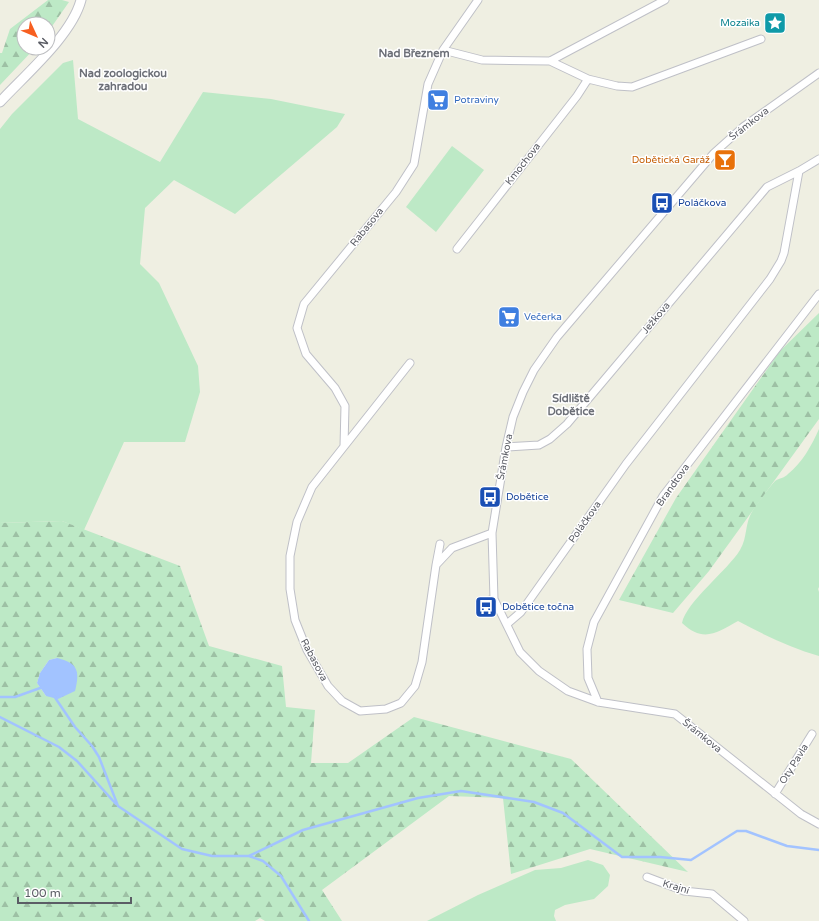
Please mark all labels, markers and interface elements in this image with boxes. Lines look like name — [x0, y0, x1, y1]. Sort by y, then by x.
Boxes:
place icon: Mozaika — [762, 10, 788, 36]
north arrow — [16, 16, 56, 56]
place label: Mozaika — [720, 17, 760, 29]
text: N — [35, 35, 51, 50]
district label: Nad Březnem — [378, 47, 450, 60]
district label: Nad zoologickou zahradou — [79, 67, 167, 93]
supermarket icon: Potraviny — [425, 87, 451, 113]
place label: Potraviny — [454, 94, 500, 106]
street label: Šrámkova — [727, 105, 771, 143]
street label: Kmochova — [503, 141, 543, 187]
bar icon: Dobětická Garáž — [712, 147, 738, 173]
place label: Dobětická Garáž — [632, 154, 710, 166]
bus stop icon: Poláčkova — [649, 190, 675, 216]
place label: Poláčkova — [678, 197, 726, 209]
street label: Rabasova — [348, 205, 386, 249]
street label: Ježkova — [639, 300, 673, 336]
supermarket icon: Večerka — [496, 304, 522, 330]
place label: Večerka — [524, 311, 562, 323]
district label: Sídliště Dobětice — [548, 392, 595, 418]
street label: Šrámkova — [495, 433, 515, 481]
street label: Brandtova — [654, 461, 692, 509]
bus stop icon: Dobětice — [477, 484, 503, 510]
place label: Dobětice — [506, 491, 549, 503]
street label: Poláčkova — [566, 499, 604, 545]
bus stop icon: Dobětice točna — [473, 594, 499, 620]
place label: Dobětice točna — [502, 601, 574, 613]
street label: Rabasova — [298, 637, 330, 683]
street label: Šrámkova — [680, 717, 724, 755]
street label: Oty Pavla — [777, 742, 811, 786]
street label: Krajní — [661, 877, 691, 897]
scale bar — [18, 879, 131, 905]
text: 100 m — [24, 886, 61, 900]

